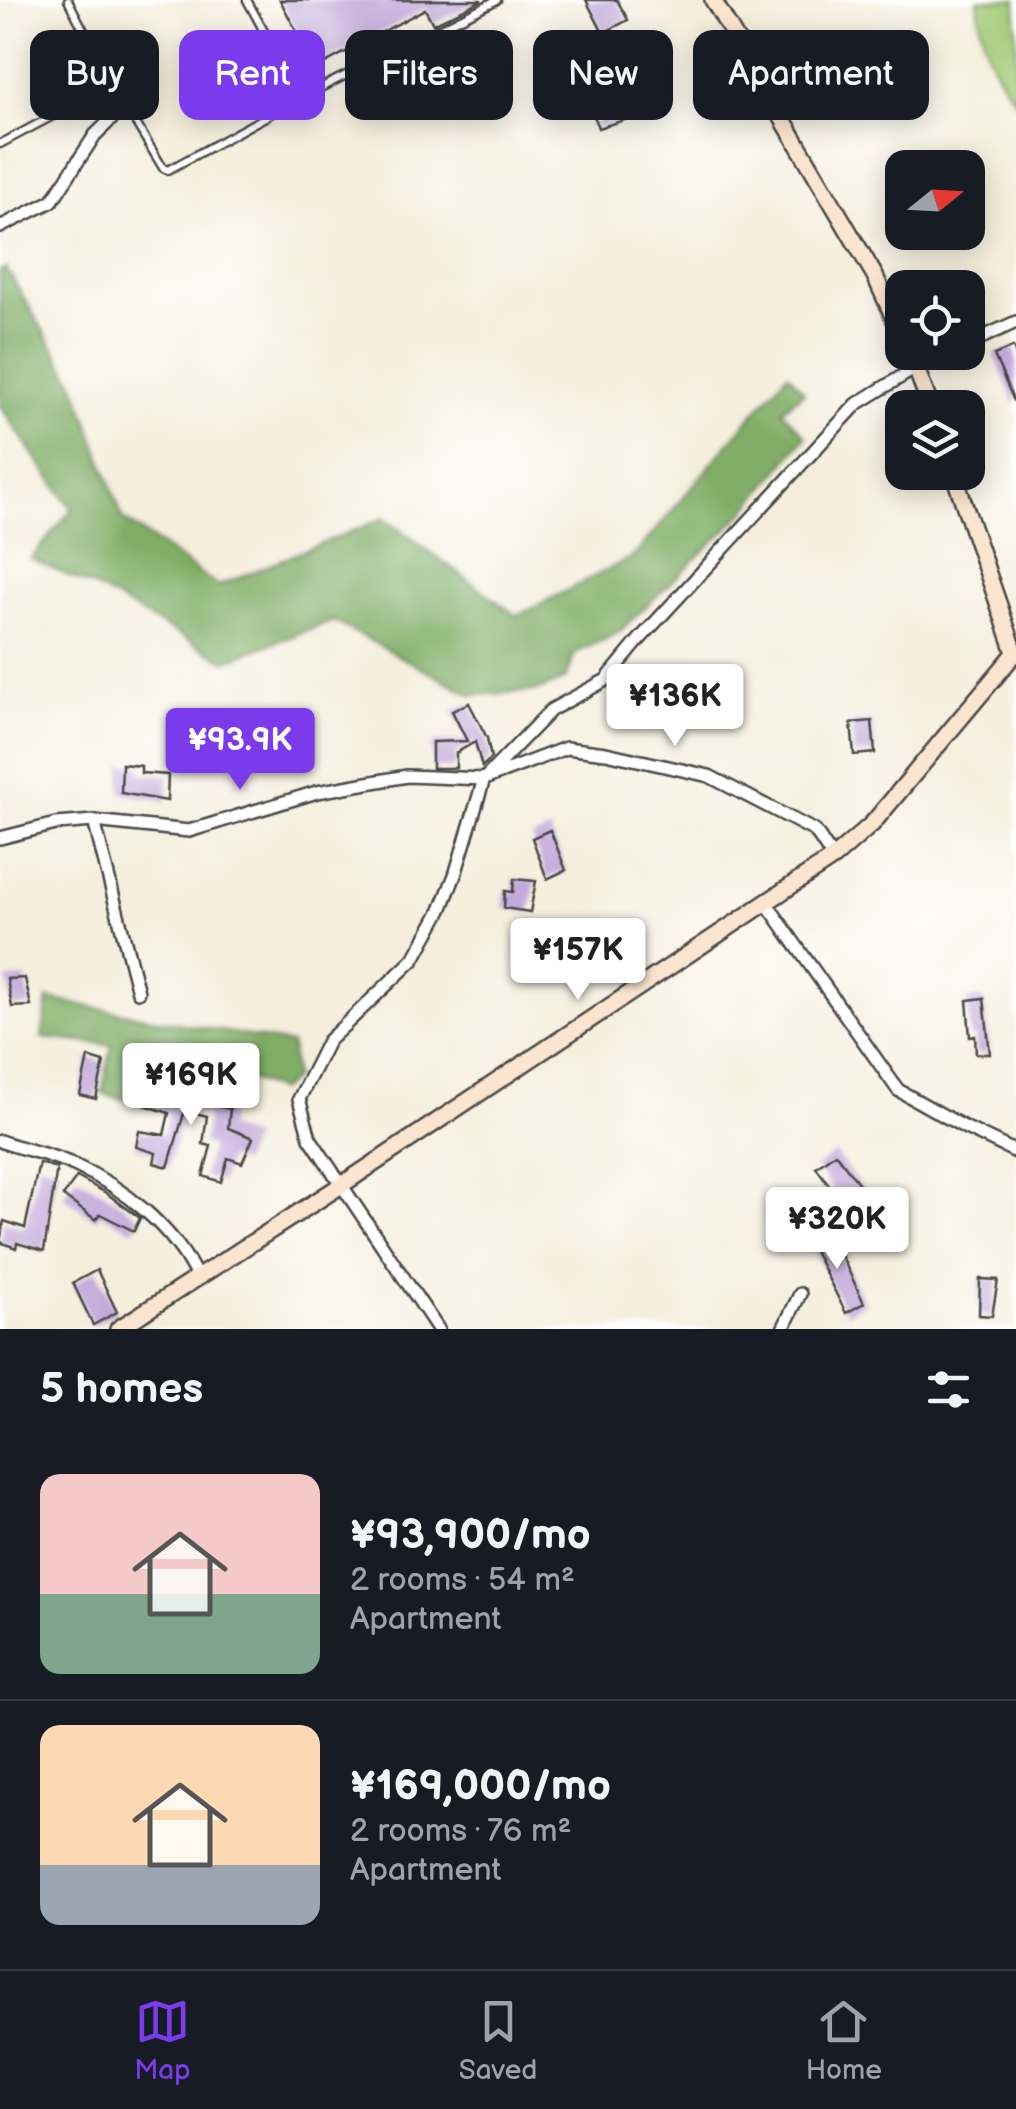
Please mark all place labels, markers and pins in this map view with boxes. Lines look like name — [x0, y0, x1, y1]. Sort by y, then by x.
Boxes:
pin: ¥136K — [605, 664, 745, 749]
pin: ¥93.9K — [159, 708, 321, 793]
pin: ¥157K — [508, 918, 648, 1003]
pin: ¥169K — [121, 1043, 261, 1128]
pin: ¥320K — [767, 1187, 907, 1272]

